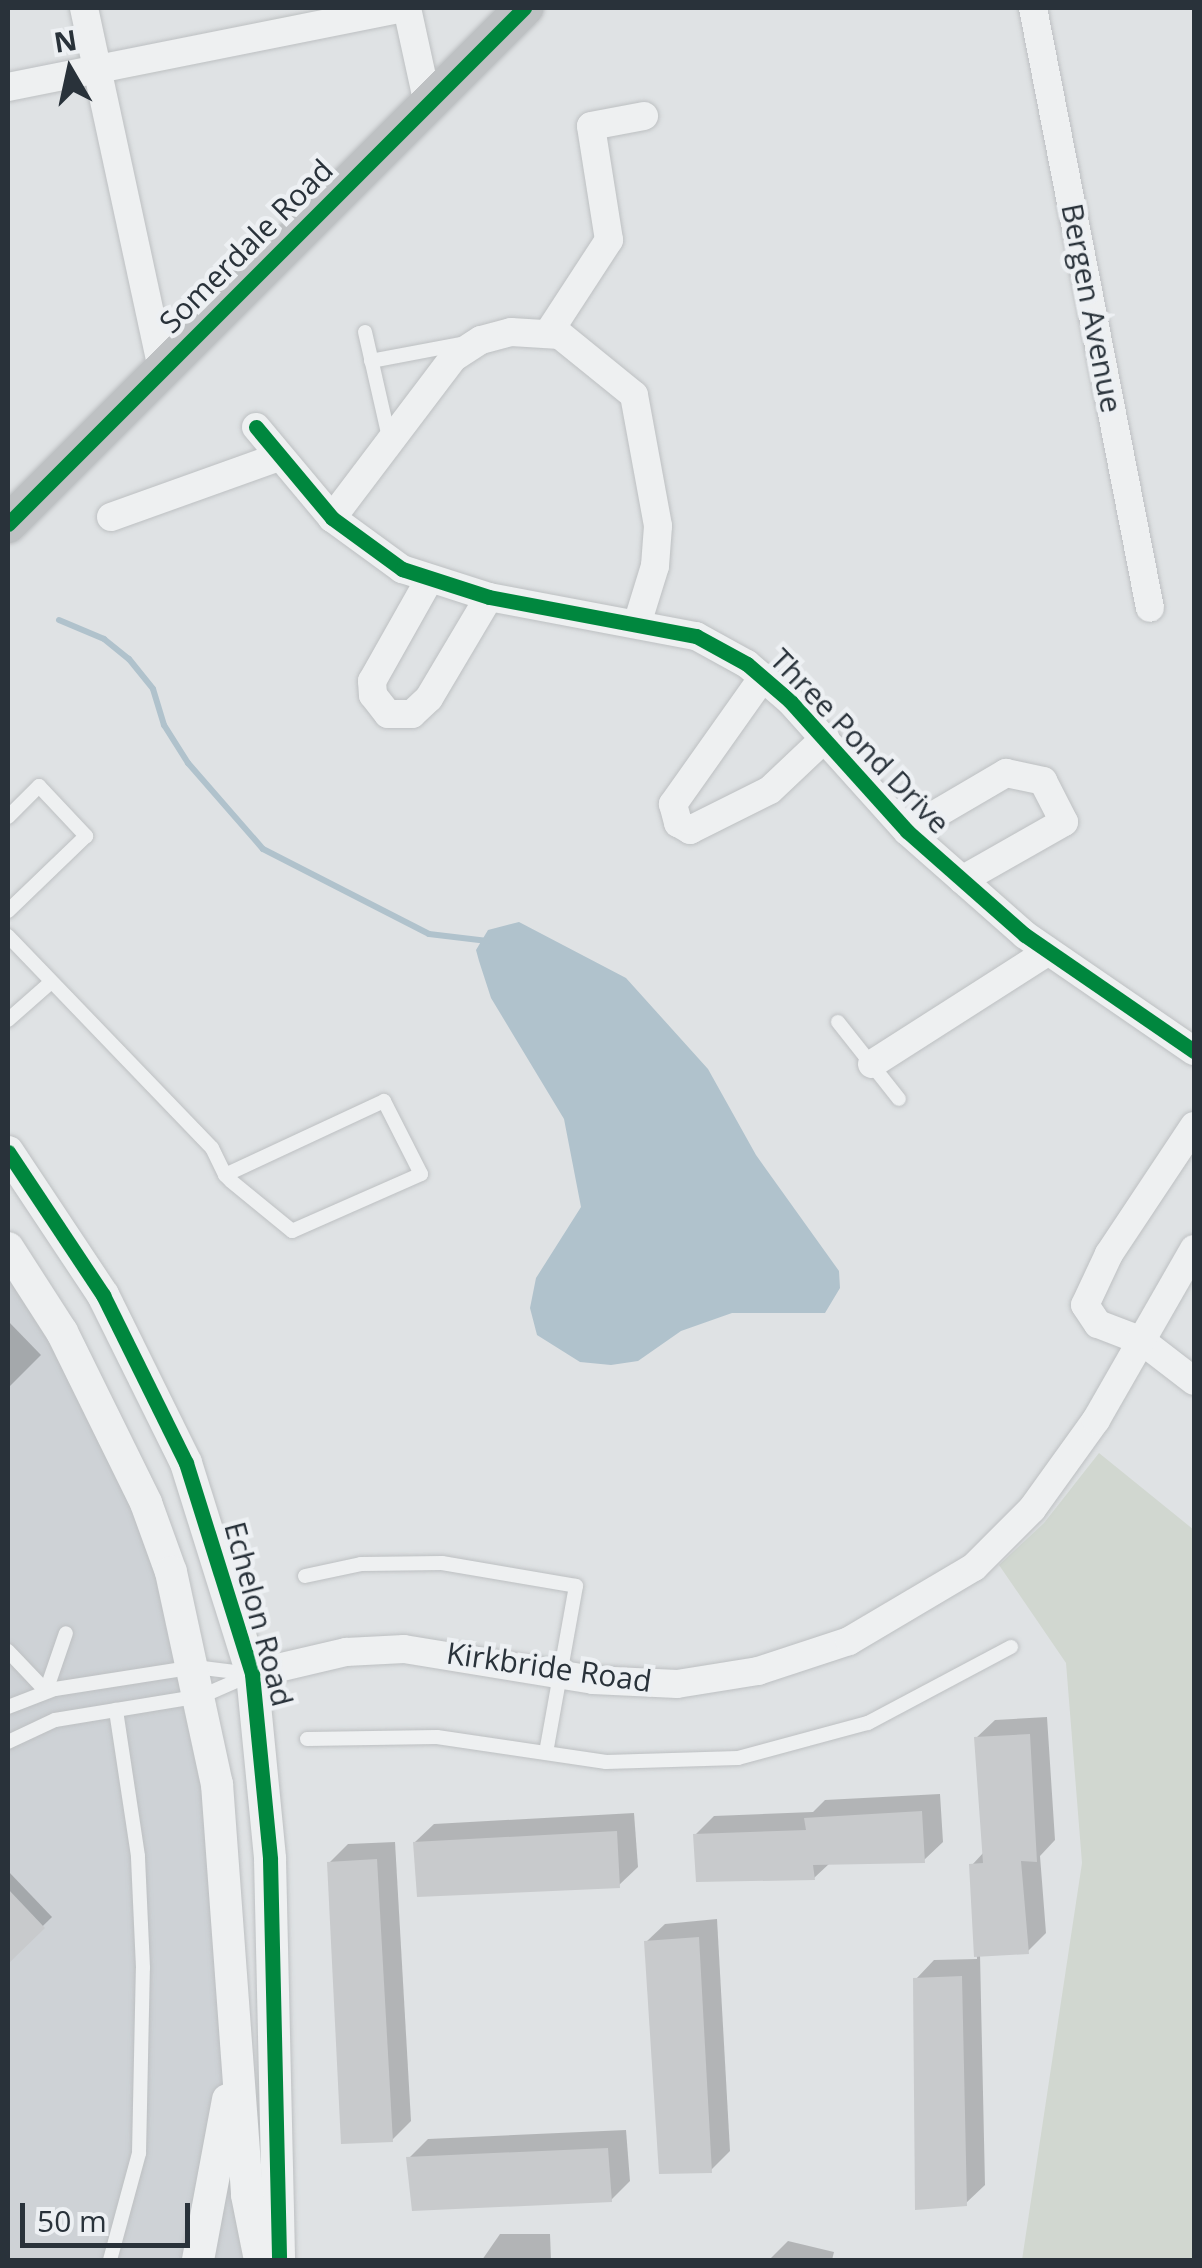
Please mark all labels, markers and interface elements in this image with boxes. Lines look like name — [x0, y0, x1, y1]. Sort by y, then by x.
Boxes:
north arrow — [20, 20, 120, 120]
text: N — [51, 20, 80, 61]
street label: Somerdale Road — [152, 152, 340, 340]
street label: Bergen Avenue — [1054, 200, 1130, 416]
street label: Three Pond Drive — [763, 641, 957, 841]
street label: Echelon Road — [217, 1518, 301, 1710]
street label: Kirkbride Road — [444, 1635, 654, 1699]
scale bar — [25, 2183, 195, 2245]
text: 50 m — [37, 2200, 107, 2241]

